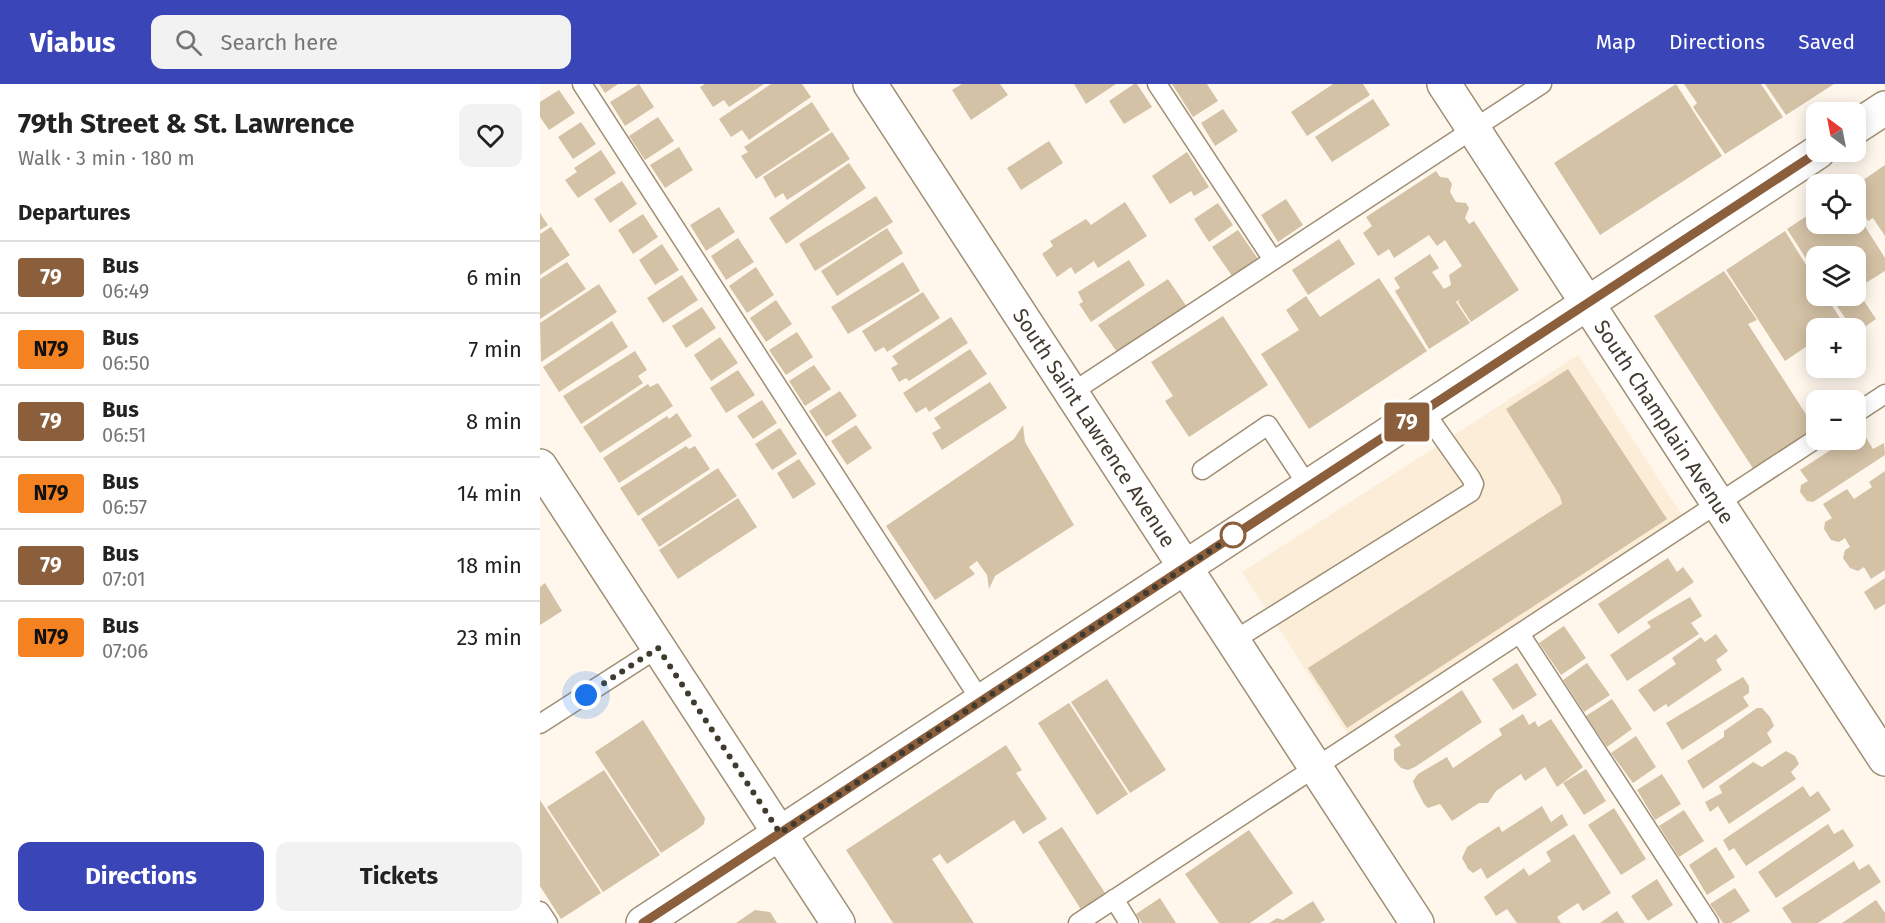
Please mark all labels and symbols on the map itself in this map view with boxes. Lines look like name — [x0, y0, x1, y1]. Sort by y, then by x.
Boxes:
north arrow — [1806, 102, 1866, 162]
street label: South Saint Lawrence Avenue — [1007, 304, 1181, 552]
street label: South Champlain Avenue — [1588, 315, 1740, 529]
line badge: 79 — [1380, 402, 1434, 442]
unlabelled marker — [1220, 522, 1246, 548]
your location — [571, 680, 601, 710]

